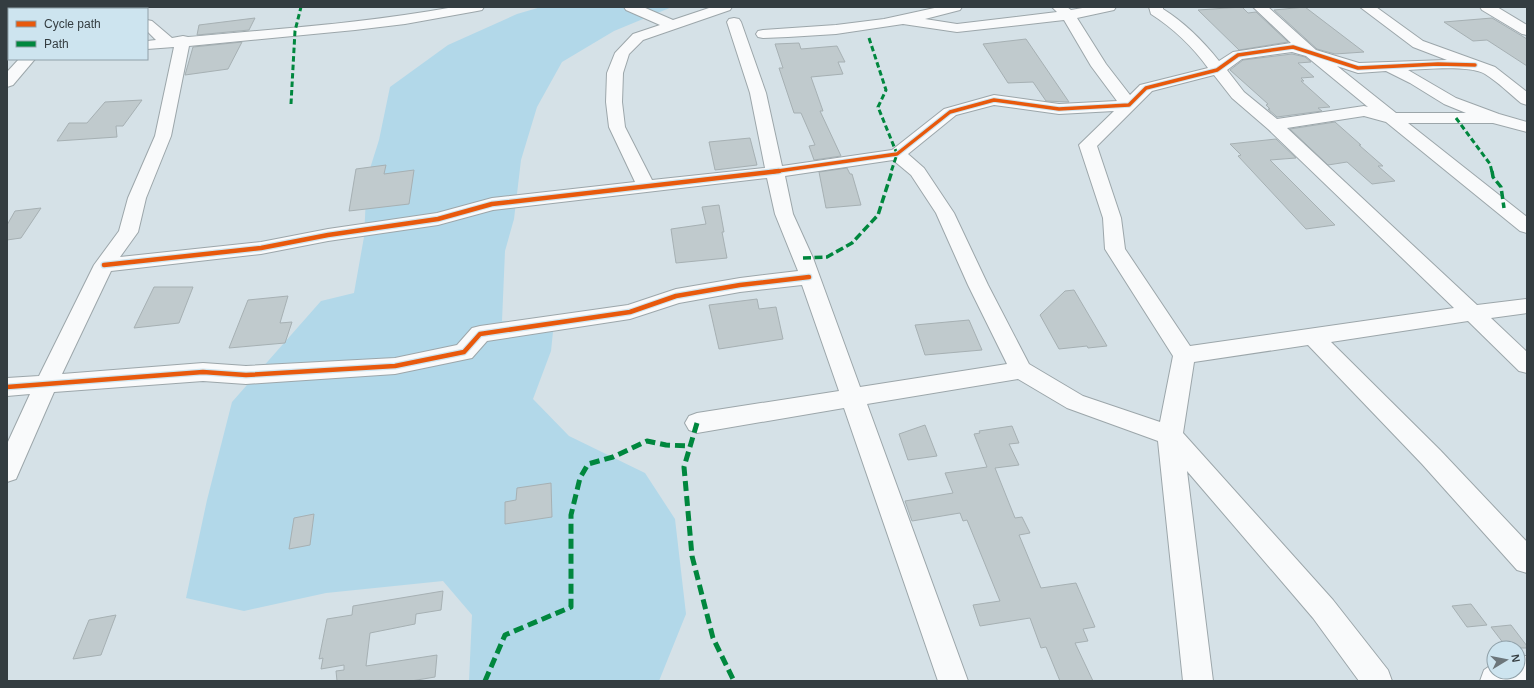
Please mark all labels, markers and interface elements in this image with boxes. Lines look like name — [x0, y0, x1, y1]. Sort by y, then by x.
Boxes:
legend — [8, 8, 148, 60]
text: Cycle path — [44, 17, 101, 31]
text: Path — [44, 37, 69, 51]
north arrow — [1486, 640, 1526, 680]
text: N — [1509, 653, 1522, 663]

